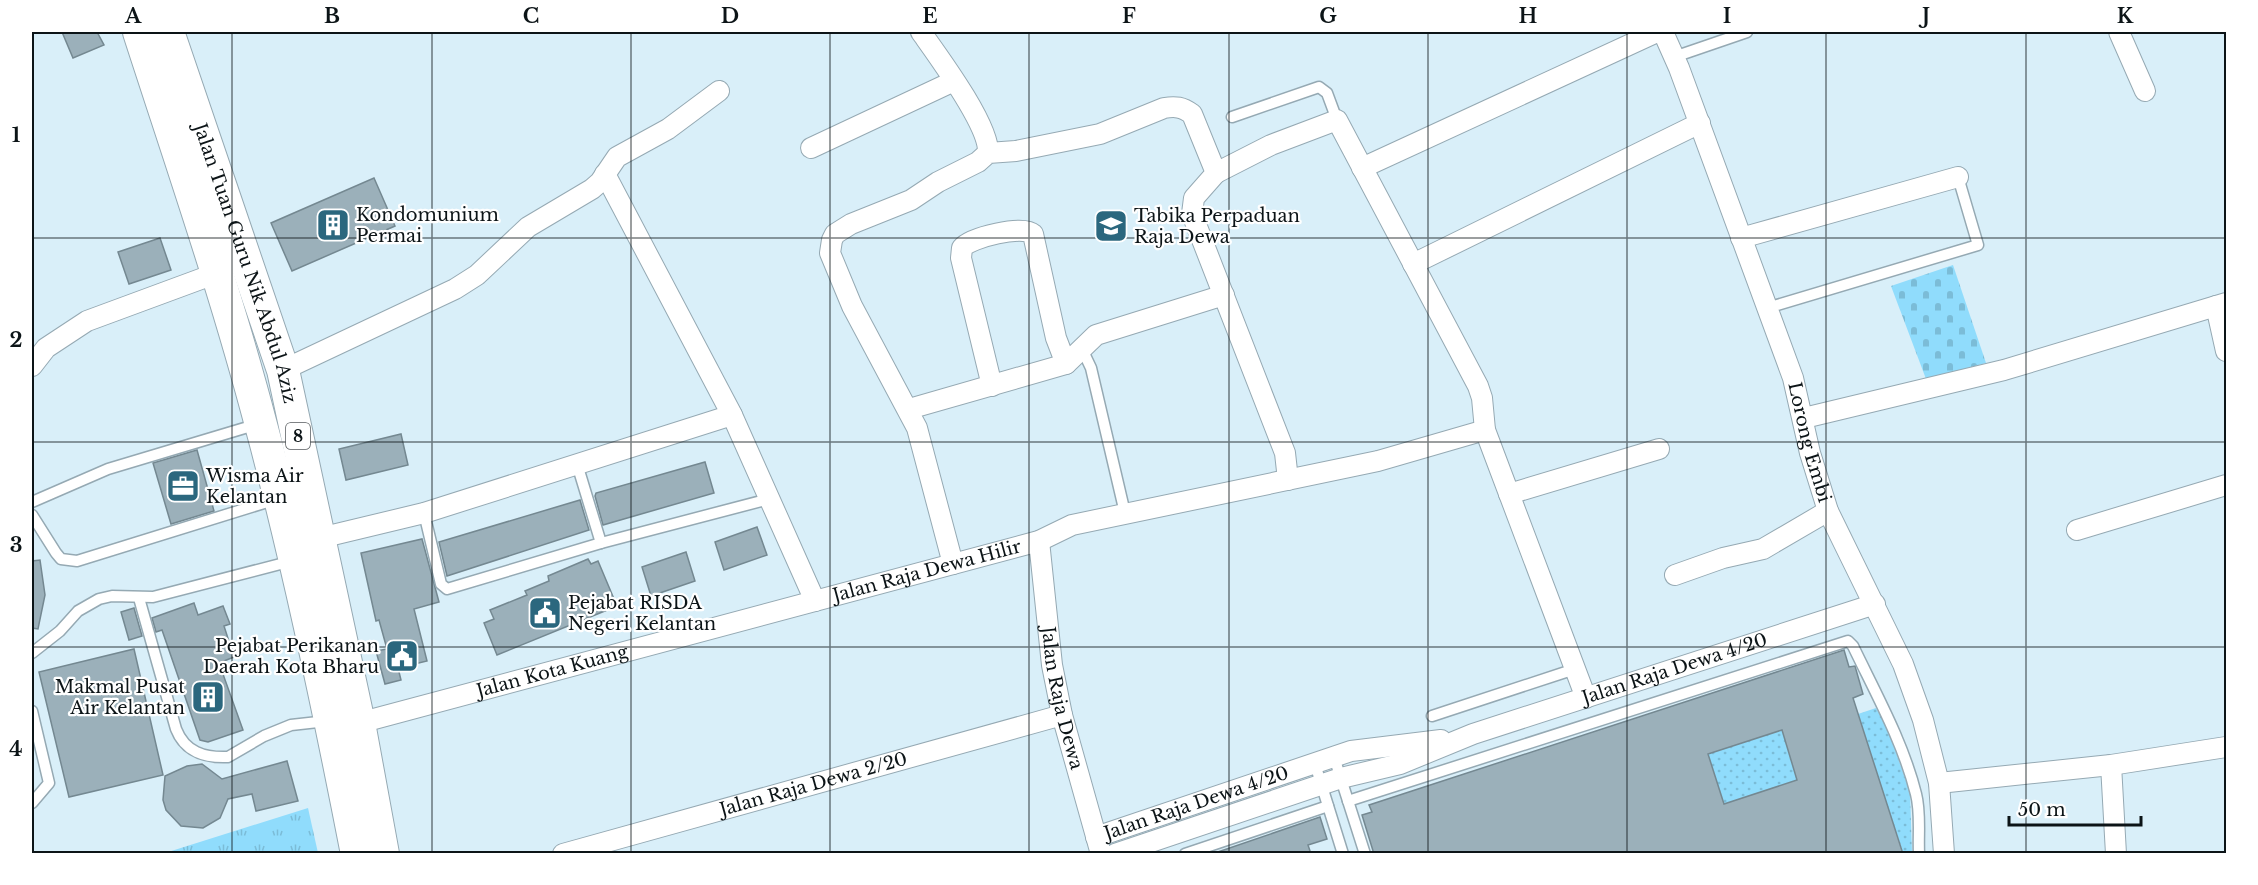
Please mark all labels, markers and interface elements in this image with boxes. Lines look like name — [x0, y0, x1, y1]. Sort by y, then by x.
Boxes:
text: A — [124, 4, 142, 28]
text: B — [324, 4, 340, 28]
text: C — [523, 4, 539, 28]
text: D — [721, 4, 739, 28]
text: E — [922, 4, 938, 28]
text: F — [1122, 4, 1136, 28]
text: G — [1319, 4, 1337, 28]
text: H — [1519, 4, 1538, 28]
text: I — [1723, 4, 1731, 28]
text: J — [1918, 4, 1930, 28]
text: K — [2117, 4, 2134, 28]
street label: Jalan Tuan Guru Nik Abdul Aziz — [188, 119, 301, 405]
text: 1 — [12, 123, 21, 147]
place label: Kondomunium Permai — [356, 204, 499, 247]
place label: Tabika Perpaduan Raja Dewa — [1134, 205, 1300, 248]
building icon: Kondomunium Permai — [315, 207, 351, 243]
school or university icon: Tabika Perpaduan Raja Dewa — [1093, 208, 1129, 244]
text: 2 — [9, 328, 23, 352]
street label: Lorong Embi — [1783, 380, 1836, 505]
road number: 8 — [286, 423, 310, 449]
place label: Wisma Air Kelantan — [205, 465, 304, 508]
office icon: Wisma Air Kelantan — [165, 468, 201, 504]
text: 3 — [10, 533, 22, 557]
street label: Jalan Raja Dewa Hilir — [829, 535, 1024, 607]
place label: Pejabat RISDA Negeri Kelantan — [568, 592, 716, 635]
public building icon: Pejabat RISDA Negeri Kelantan — [527, 595, 563, 631]
street label: Jalan Raja Dewa — [1037, 624, 1088, 772]
street label: Jalan Raja Dewa 4/20 — [1577, 629, 1770, 710]
place label: Pejabat Perikanan Daerah Kota Bharu — [203, 635, 379, 678]
public building icon: Pejabat Perikanan Daerah Kota Bharu — [384, 638, 420, 674]
street label: Jalan Kota Kuang — [472, 640, 631, 703]
place label: Makmal Pusat Air Kelantan — [55, 676, 185, 719]
building icon: Makmal Pusat Air Kelantan — [190, 679, 226, 715]
text: 4 — [9, 737, 23, 761]
street label: Jalan Raja Dewa 2/20 — [715, 748, 910, 821]
street label: Jalan Raja Dewa 4/20 — [1099, 762, 1292, 845]
scale bar — [2009, 789, 2141, 827]
text: 50 m — [2018, 799, 2066, 821]

